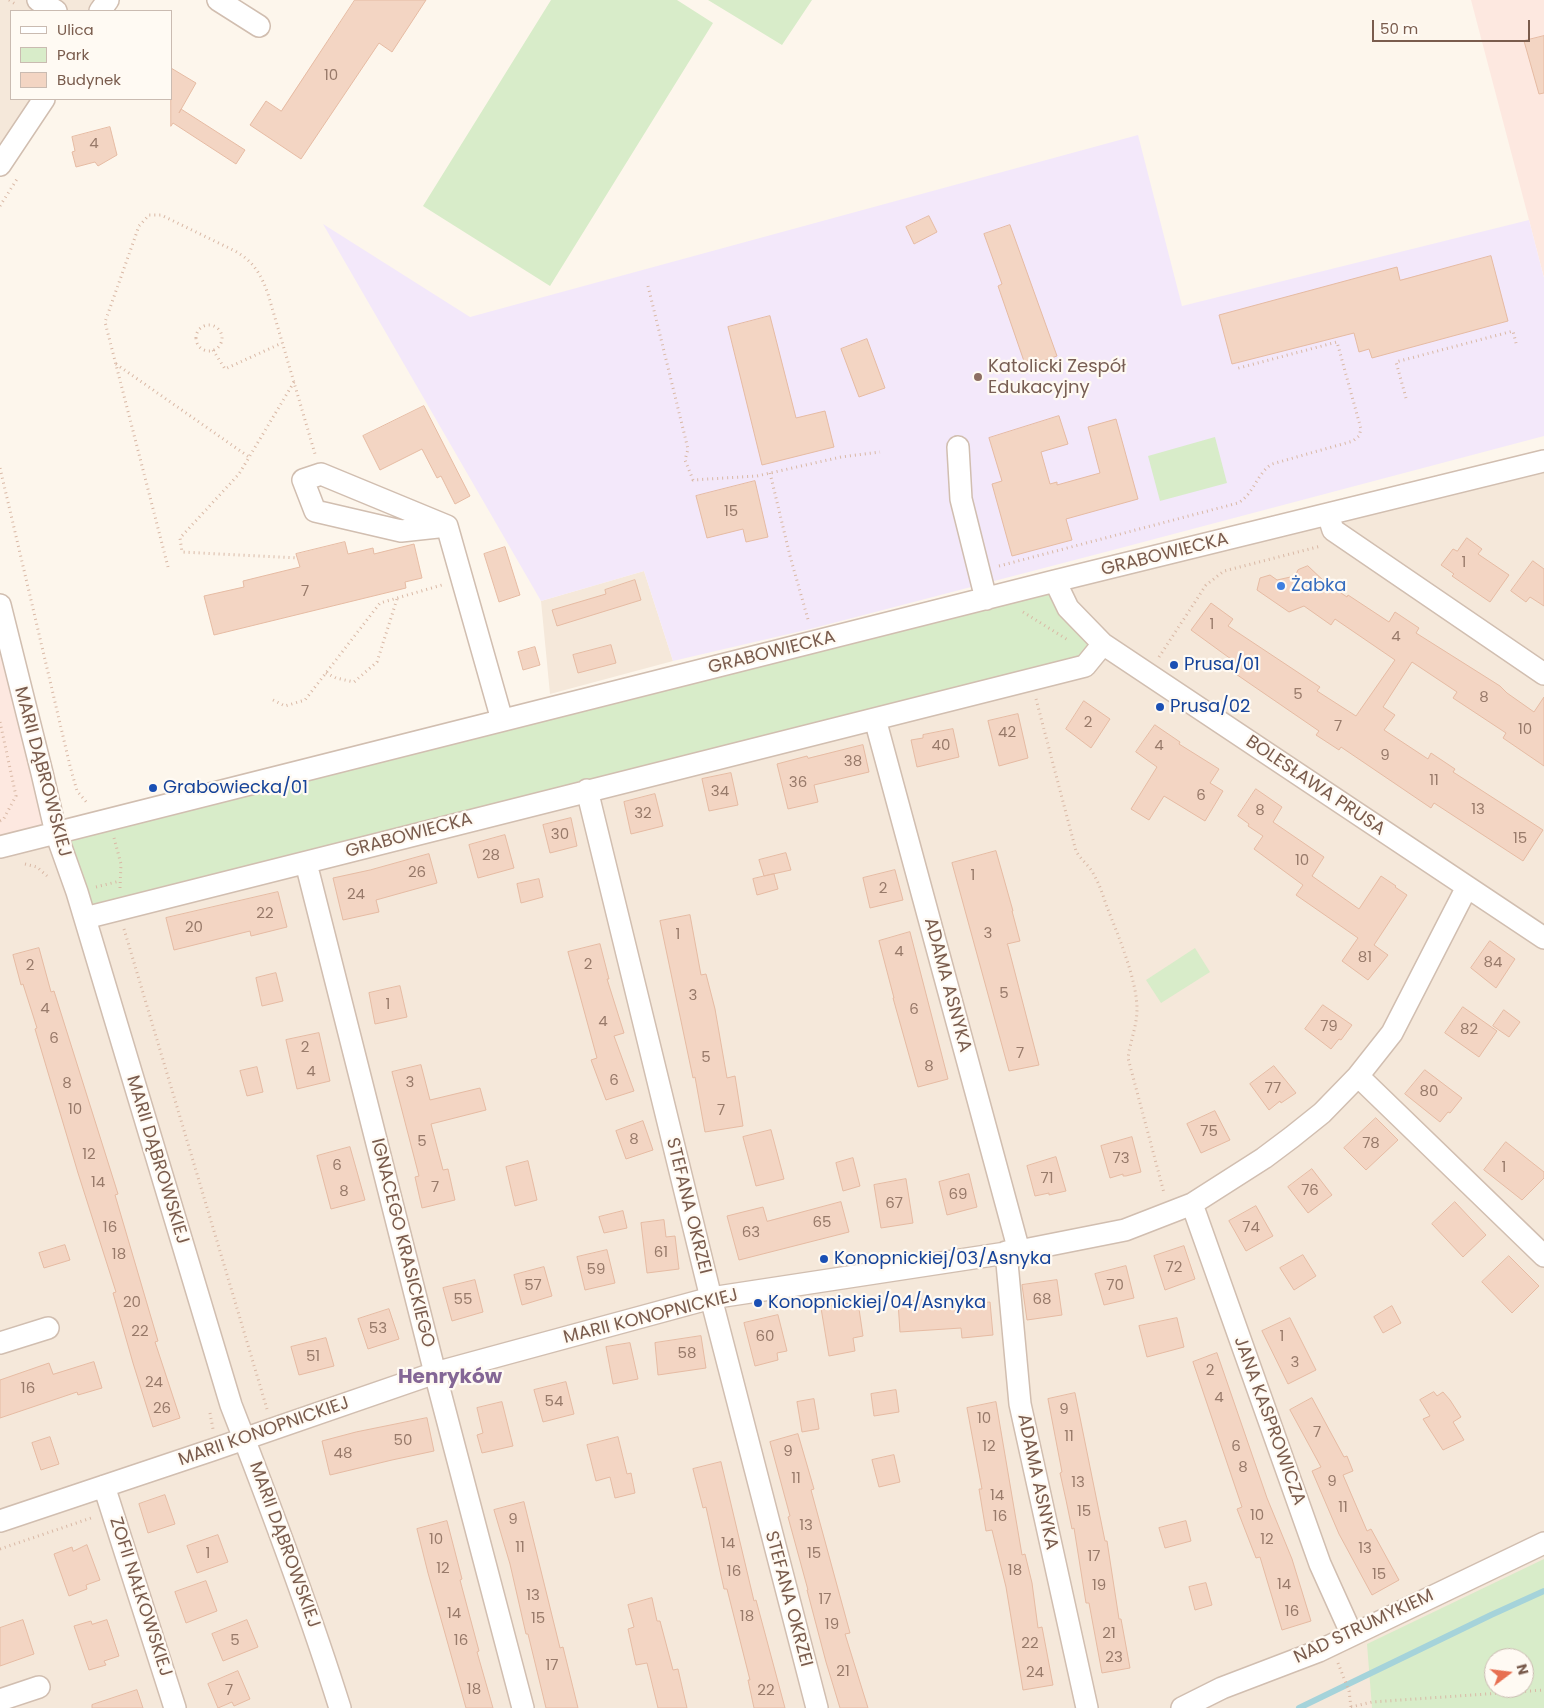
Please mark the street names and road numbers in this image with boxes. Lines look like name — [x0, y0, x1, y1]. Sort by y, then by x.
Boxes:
street label: GRABOWIECKA — [1099, 529, 1231, 581]
street label: GRABOWIECKA — [706, 627, 838, 679]
street label: MARII DĄBROWSKIEJ — [9, 685, 75, 859]
street label: BOLESŁAWA PRUSA — [1241, 731, 1389, 841]
street label: GRABOWIECKA — [343, 809, 475, 863]
street label: ADAMA ASNYKA — [919, 915, 975, 1055]
street label: MARII DĄBROWSKIEJ — [121, 1073, 193, 1247]
street label: IGNACEGO KRASICKIEGO — [366, 1136, 438, 1350]
street label: STEFANA OKRZEI — [661, 1136, 715, 1276]
street label: MARII KONOPNICKIEJ — [561, 1285, 741, 1349]
street label: JANA KASPROWICZA — [1228, 1334, 1310, 1508]
street label: MARII KONOPNICKIEJ — [176, 1393, 352, 1471]
street label: ADAMA ASNYKA — [1012, 1412, 1062, 1552]
street label: MARII DĄBROWSKIEJ — [244, 1459, 324, 1631]
street label: ZOFII NAŁKOWSKIEJ — [104, 1515, 176, 1679]
street label: STEFANA OKRZEI — [760, 1529, 816, 1669]
street label: NAD STRUMYKIEM — [1291, 1585, 1437, 1669]

